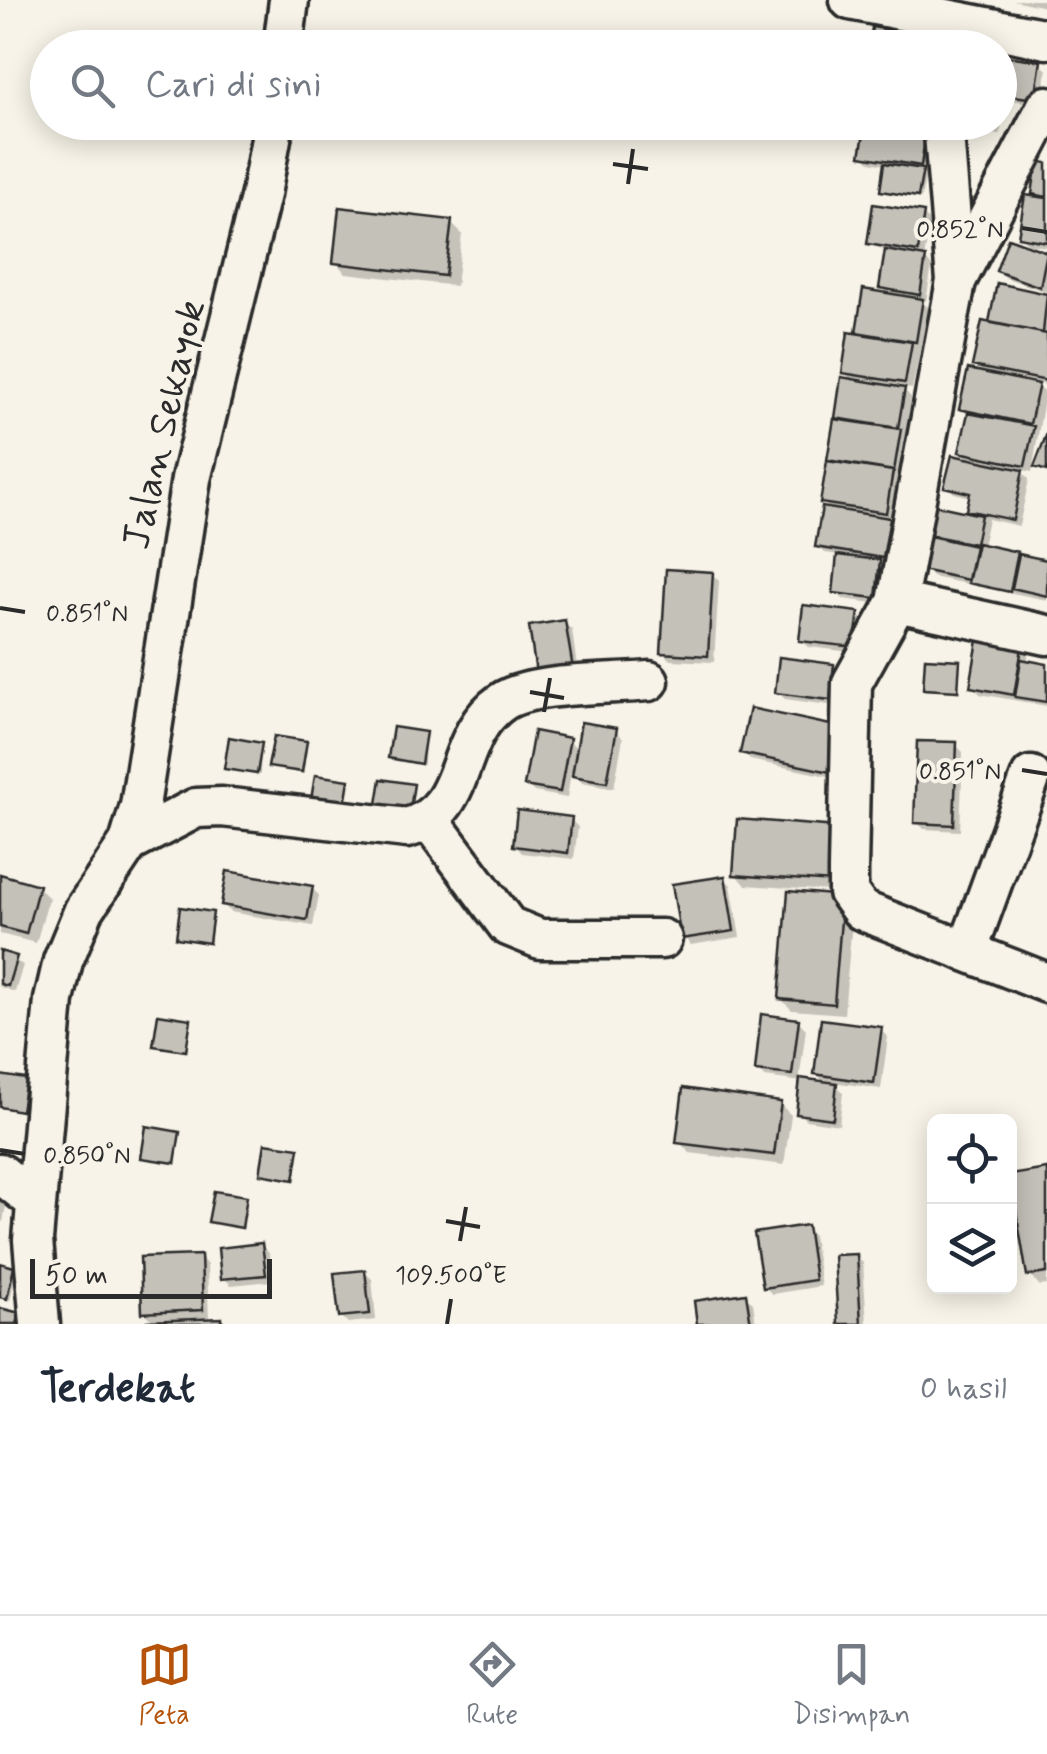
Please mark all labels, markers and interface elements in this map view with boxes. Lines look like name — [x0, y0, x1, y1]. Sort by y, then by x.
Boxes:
search box — [30, 30, 1017, 140]
icon: search — [65, 58, 120, 113]
text: Cari di sini — [145, 61, 322, 110]
text: 0.852°N — [916, 214, 1004, 247]
street label: Jalan Sekayok — [111, 295, 219, 554]
text: 0.851°N — [46, 598, 128, 631]
text: 0.851°N — [919, 756, 1001, 789]
map controls — [927, 1114, 1017, 1294]
button: locate — [927, 1114, 1017, 1204]
text: 0.850°N — [43, 1140, 131, 1173]
button: layers — [927, 1204, 1017, 1294]
scale bar — [30, 1254, 272, 1298]
text: 50 m — [45, 1258, 108, 1295]
text: 109.500°E — [395, 1260, 507, 1293]
text: Terdekat — [40, 1362, 195, 1417]
text: 0 hasil — [920, 1368, 1007, 1410]
tab: Peta — [137, 1637, 192, 1734]
tab: Rute — [465, 1637, 520, 1734]
tab: Disimpan — [793, 1637, 910, 1734]

